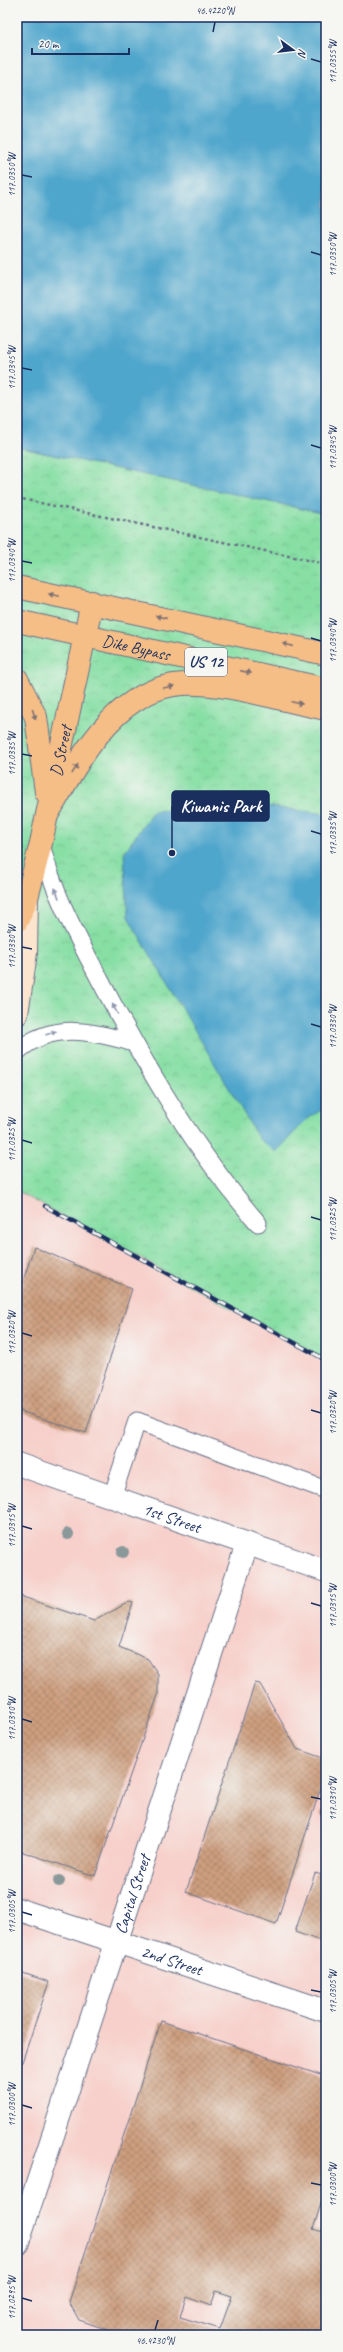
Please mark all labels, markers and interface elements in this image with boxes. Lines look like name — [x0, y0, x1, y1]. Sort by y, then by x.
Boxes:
text: 46.4220°N — [196, 4, 236, 17]
scale bar — [32, 30, 129, 56]
north arrow — [273, 30, 313, 70]
text: 20 m — [38, 36, 60, 52]
text: 117.0355°W — [326, 38, 339, 84]
text: N — [294, 47, 310, 60]
text: 117.0350°W — [5, 151, 18, 197]
text: 117.0350°W — [326, 231, 339, 277]
text: 117.0345°W — [5, 344, 18, 390]
text: 117.0345°W — [326, 424, 339, 470]
text: 117.0340°W — [5, 537, 18, 583]
one-way arrow — [48, 591, 61, 597]
one-way arrow — [155, 614, 167, 620]
text: 117.0340°W — [326, 617, 339, 663]
street label: Dike Bypass — [100, 630, 173, 665]
one-way arrow — [282, 642, 294, 648]
road number: US 12 — [185, 648, 227, 676]
one-way arrow — [240, 669, 253, 675]
one-way arrow — [163, 683, 176, 689]
one-way arrow — [291, 700, 304, 706]
one-way arrow — [32, 708, 38, 720]
street label: D Street — [45, 722, 77, 778]
text: 117.0335°W — [5, 730, 18, 776]
one-way arrow — [71, 763, 78, 775]
callout: Kiwanis Park — [172, 791, 269, 821]
text: Kiwanis Park — [181, 795, 264, 817]
text: 117.0335°W — [326, 810, 339, 856]
one-way arrow — [53, 886, 59, 898]
text: 117.0330°W — [5, 923, 18, 969]
one-way arrow — [112, 1003, 119, 1014]
text: 117.0330°W — [326, 1003, 339, 1049]
one-way arrow — [45, 1030, 57, 1036]
text: 117.0325°W — [5, 1116, 18, 1162]
text: 117.0325°W — [326, 1196, 339, 1242]
text: 117.0320°W — [5, 1309, 18, 1355]
text: 117.0320°W — [326, 1389, 339, 1435]
street label: 1st Street — [140, 1498, 206, 1538]
text: 117.0315°W — [5, 1502, 18, 1548]
text: 117.0315°W — [326, 1582, 339, 1628]
text: 117.0310°W — [5, 1695, 18, 1741]
text: 117.0310°W — [326, 1775, 339, 1821]
street label: Capital Street — [109, 1850, 155, 1937]
text: 117.0305°W — [5, 1888, 18, 1934]
street label: 2nd Street — [139, 1940, 207, 1981]
text: 117.0305°W — [326, 1968, 339, 2014]
text: 117.0300°W — [5, 2081, 18, 2127]
text: 117.0300°W — [326, 2161, 339, 2207]
text: 117.0295°W — [5, 2274, 18, 2320]
text: 46.4230°N — [136, 2334, 176, 2347]

